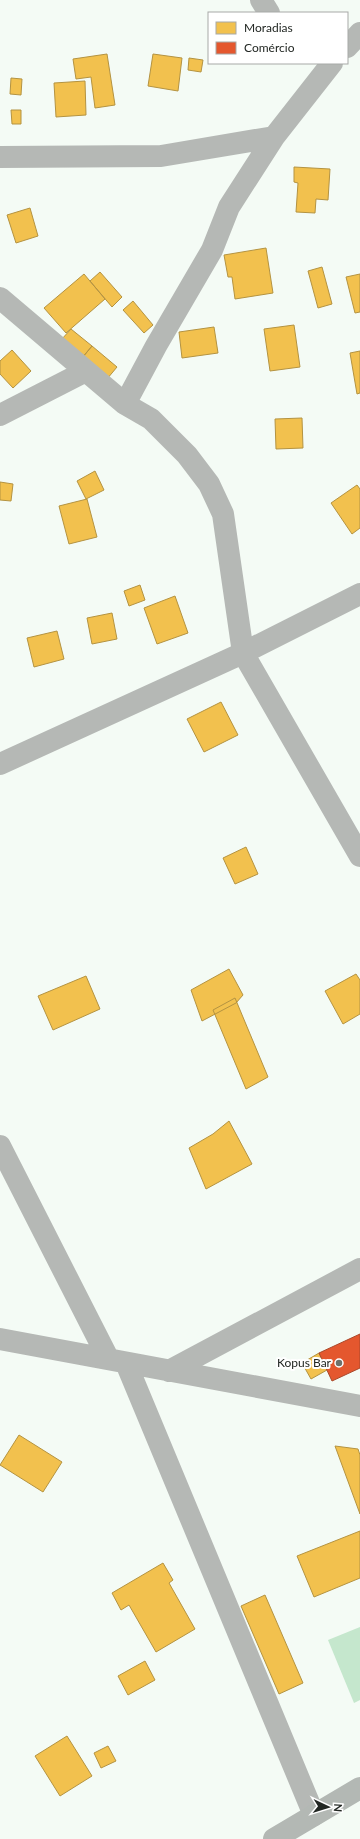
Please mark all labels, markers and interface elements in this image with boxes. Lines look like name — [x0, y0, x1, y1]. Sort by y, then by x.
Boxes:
legend — [208, 12, 348, 64]
text: Moradias — [244, 20, 293, 35]
text: Comércio — [244, 40, 295, 55]
place label: Kopus Bar — [277, 1355, 332, 1370]
marker: Kopus Bar — [334, 1358, 344, 1368]
north arrow — [308, 1787, 348, 1827]
text: N — [332, 1803, 345, 1812]

